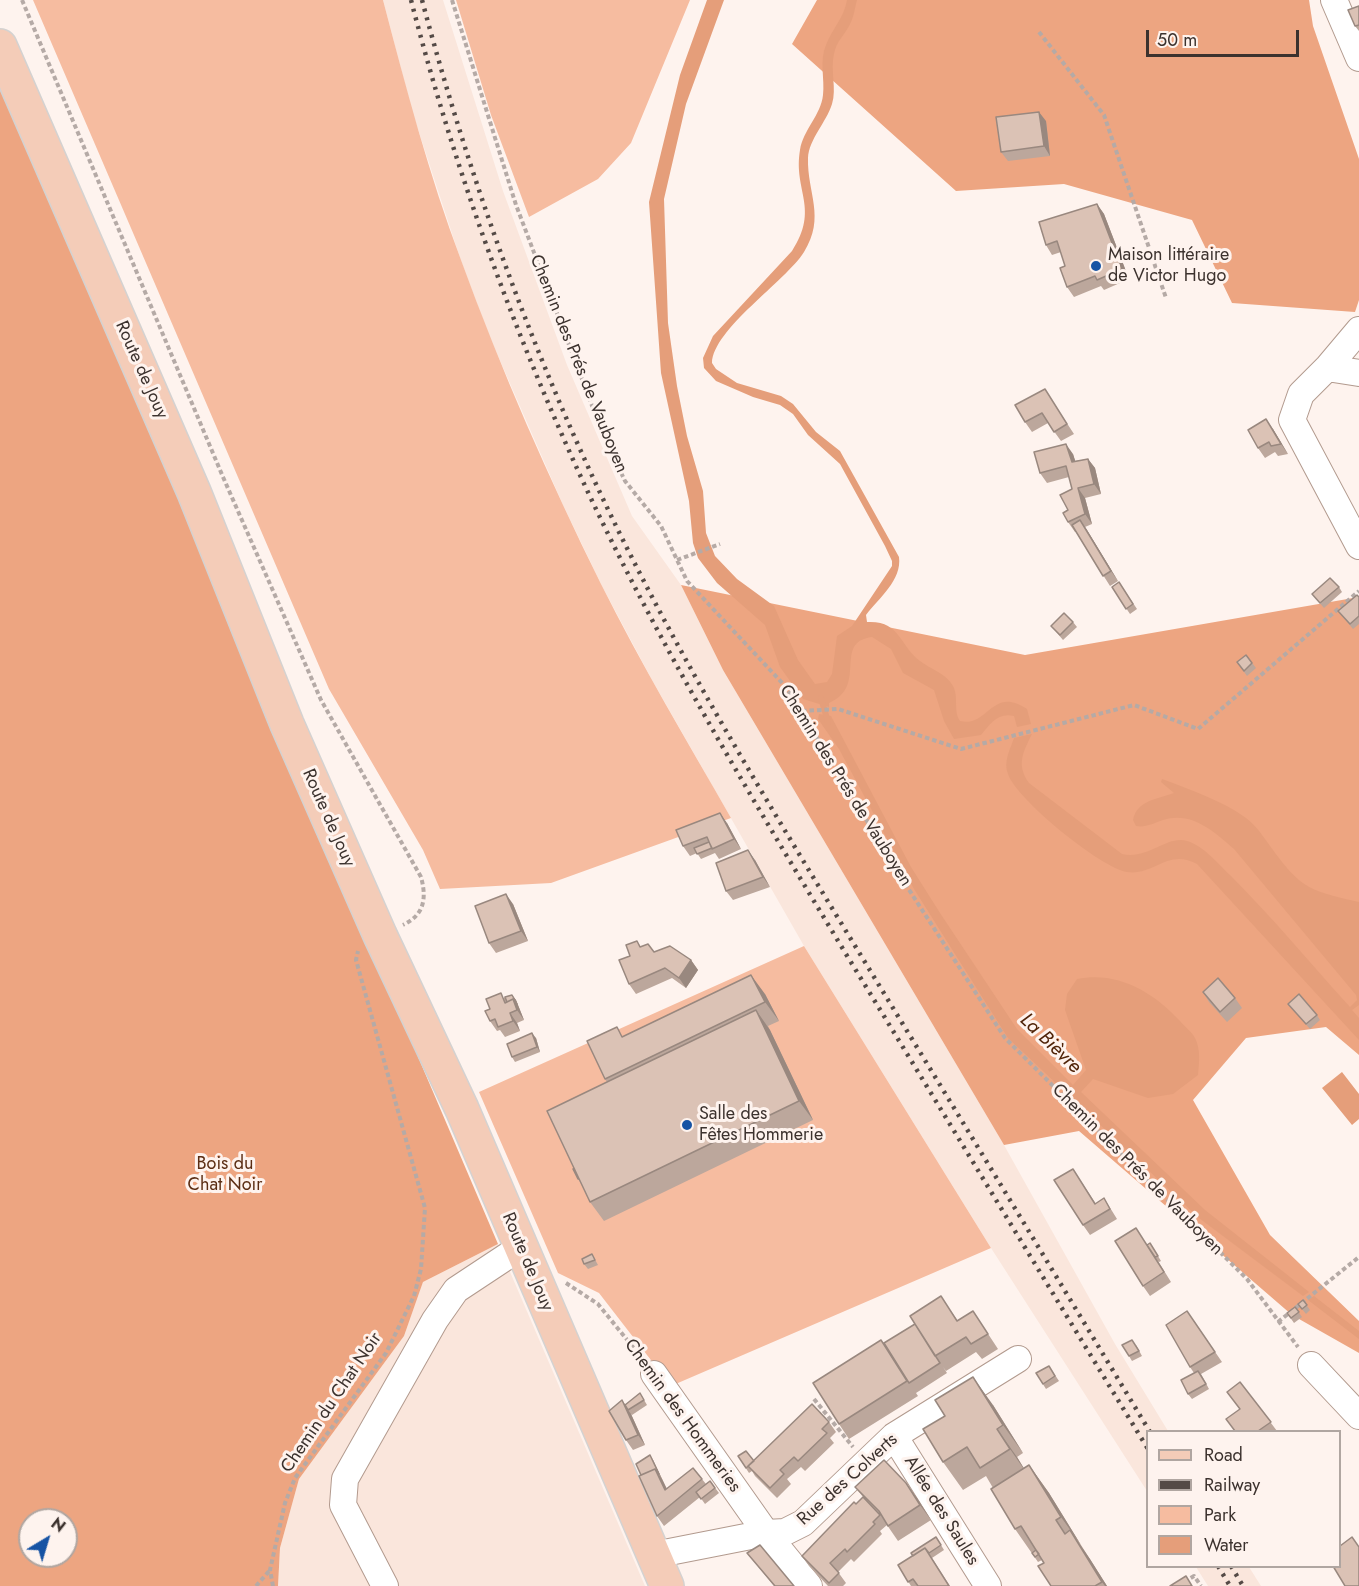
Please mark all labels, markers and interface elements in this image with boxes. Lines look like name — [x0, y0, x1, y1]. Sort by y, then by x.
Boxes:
scale bar — [1149, 18, 1302, 56]
text: 50 m — [1157, 27, 1197, 53]
place label: Maison littéraire de Victor Hugo — [1108, 245, 1229, 288]
street label: Chemin des Prés de Vauboyen — [524, 252, 632, 476]
marker: Maison littéraire de Victor Hugo — [1089, 259, 1103, 273]
street label: Route de Jouy — [110, 318, 172, 422]
street label: Chemin des Prés de Vauboyen — [774, 681, 916, 891]
street label: Route de Jouy — [297, 766, 359, 870]
water label: La Bièvre — [1014, 1009, 1086, 1079]
street label: Chemin des Prés de Vauboyen — [1047, 1080, 1227, 1260]
place label: Salle des Fêtes Hommerie — [699, 1104, 823, 1146]
marker: Salle des Fêtes Hommerie — [680, 1118, 694, 1132]
park label: Bois du Chat Noir — [188, 1154, 262, 1196]
street label: Route de Jouy — [497, 1210, 557, 1314]
street label: Chemin du Chat Noir — [277, 1329, 387, 1477]
street label: Chemin des Hommeries — [619, 1335, 745, 1497]
street label: Rue des Colverts — [793, 1429, 903, 1531]
legend — [1146, 1430, 1341, 1568]
text: Road — [1204, 1442, 1243, 1468]
street label: Allée des Saules — [899, 1452, 983, 1570]
text: Railway — [1204, 1472, 1260, 1498]
text: Park — [1204, 1502, 1236, 1528]
north arrow — [18, 1508, 78, 1568]
text: N — [46, 1512, 70, 1538]
text: Water — [1204, 1532, 1248, 1558]

